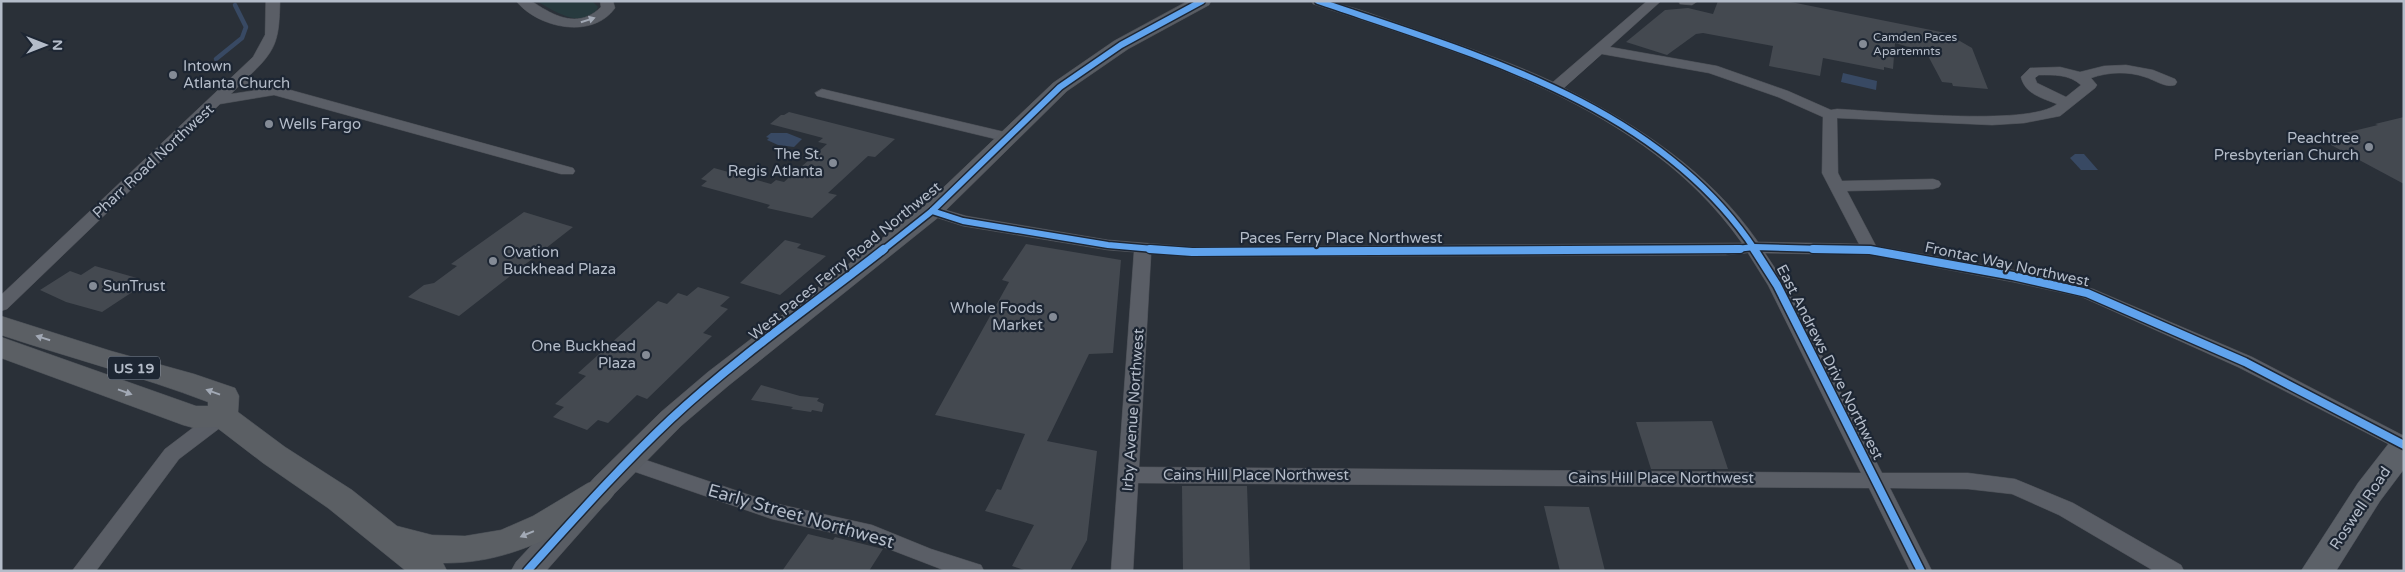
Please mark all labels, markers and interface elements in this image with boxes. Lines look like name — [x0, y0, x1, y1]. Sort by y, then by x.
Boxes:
one-way arrow — [581, 15, 596, 23]
north arrow — [20, 20, 70, 70]
place label: Camden Paces Apartemnts — [1873, 30, 1958, 58]
marker: Camden Paces Apartemnts — [1857, 38, 1869, 50]
text: N — [49, 39, 66, 51]
place label: Intown Atlanta Church — [183, 57, 290, 92]
marker: Intown Atlanta Church — [167, 69, 179, 81]
street label: Pharr Road Northwest — [89, 100, 218, 222]
place label: Wells Fargo — [279, 115, 361, 133]
marker: Wells Fargo — [263, 118, 275, 130]
place label: Peachtree Presbyterian Church — [2214, 129, 2359, 164]
marker: Peachtree Presbyterian Church — [2363, 141, 2375, 153]
place label: The St. Regis Atlanta — [728, 145, 823, 180]
marker: The St. Regis Atlanta — [827, 157, 839, 169]
street label: West Paces Ferry Road Northwest — [745, 178, 945, 344]
street label: Paces Ferry Place Northwest — [1239, 229, 1443, 247]
street label: Frontac Way Northwest — [1923, 238, 2091, 290]
place label: Ovation Buckhead Plaza — [503, 243, 616, 278]
marker: Ovation Buckhead Plaza — [487, 255, 499, 267]
street label: East Andrews Drive Northwest — [1773, 261, 1887, 463]
place label: SunTrust — [103, 277, 166, 295]
marker: SunTrust — [87, 280, 99, 292]
place label: Whole Foods Market — [950, 299, 1043, 334]
marker: Whole Foods Market — [1047, 311, 1059, 323]
street label: Irby Avenue Northwest — [1118, 328, 1148, 492]
one-way arrow — [35, 334, 50, 342]
place label: One Buckhead Plaza — [531, 337, 636, 372]
marker: One Buckhead Plaza — [640, 349, 652, 361]
road number: US 19 — [108, 356, 160, 379]
one-way arrow — [118, 388, 133, 396]
one-way arrow — [205, 388, 220, 395]
street label: Roswell Road — [2326, 463, 2394, 553]
street label: Cains Hill Place Northwest — [1163, 466, 1349, 484]
street label: Cains Hill Place Northwest — [1568, 469, 1754, 487]
street label: Early Street Northwest — [705, 479, 897, 553]
one-way arrow — [520, 530, 534, 538]

